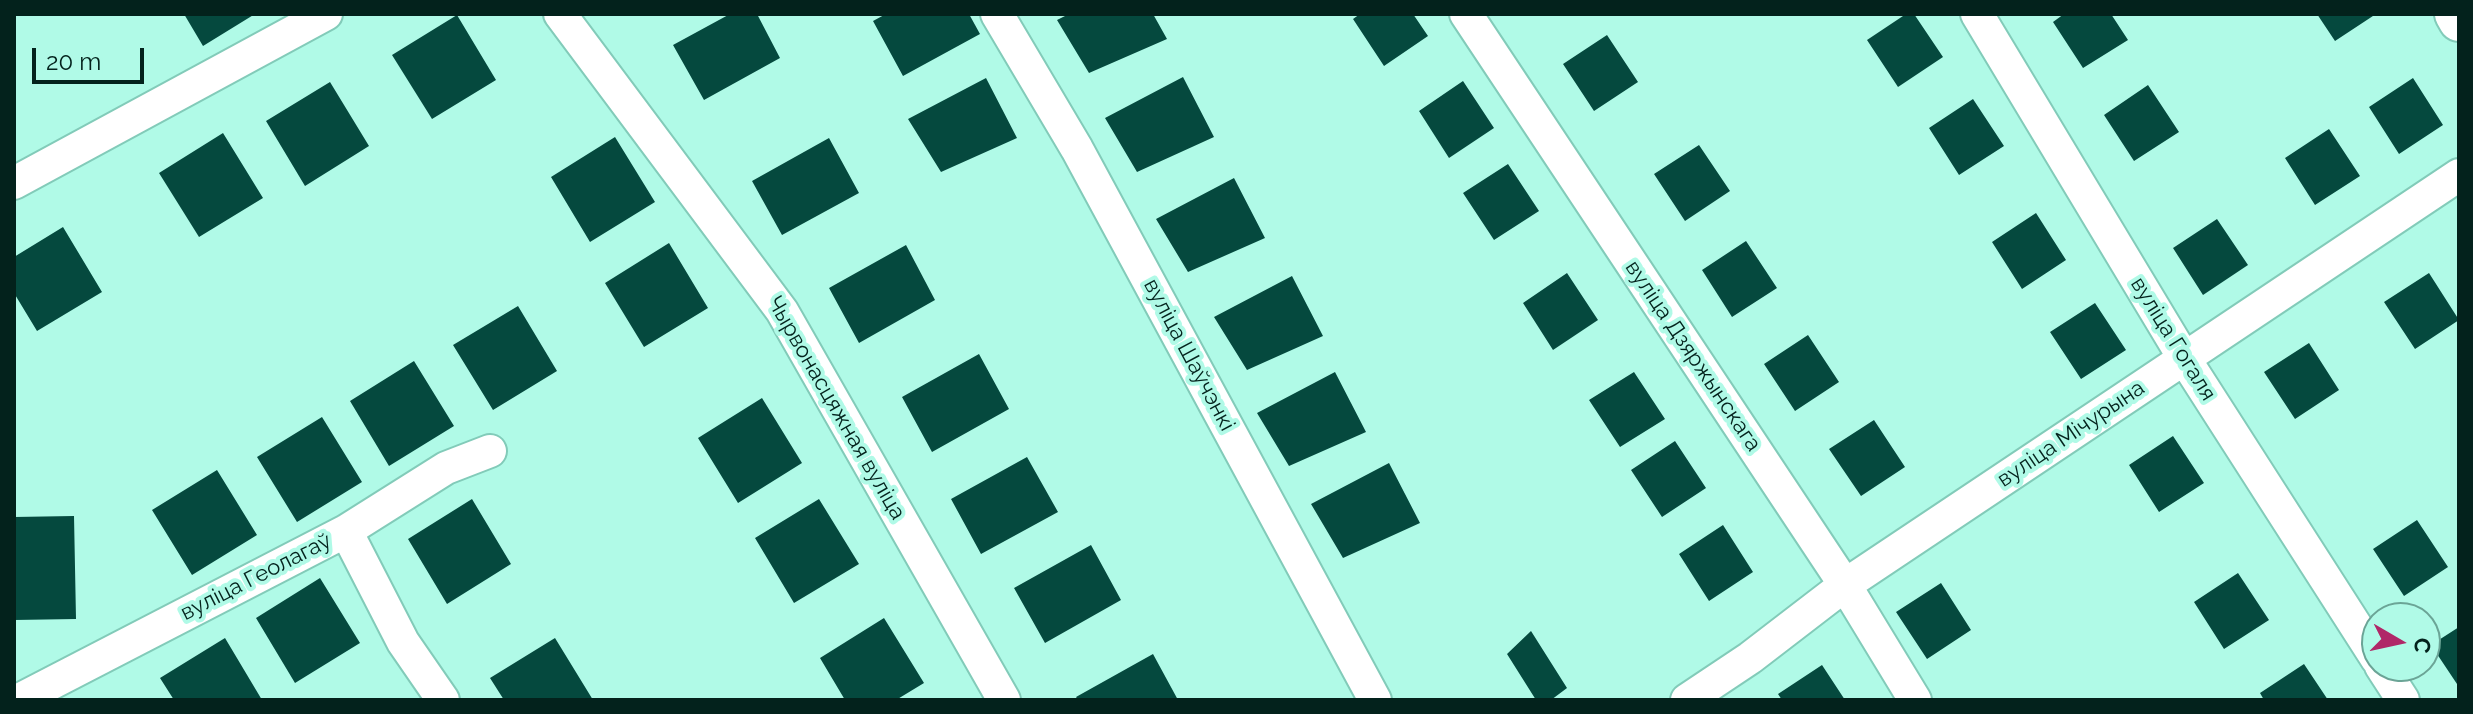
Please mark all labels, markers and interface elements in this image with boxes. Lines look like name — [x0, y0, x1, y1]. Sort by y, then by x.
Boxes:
scale bar — [36, 32, 148, 82]
text: 20 m — [46, 47, 101, 76]
street label: вуліца Дзяржынскага — [1619, 256, 1767, 456]
street label: вуліца Гогаля — [2125, 272, 2221, 406]
street label: вуліца Шаўчэнкі — [1138, 274, 1240, 436]
street label: Чырвонасцяжная вуліца — [761, 292, 911, 524]
street label: вуліца Мічурына — [1992, 375, 2150, 493]
street label: вуліца Геолагаў — [176, 528, 336, 626]
north arrow — [2361, 602, 2441, 682]
text: С — [2409, 636, 2437, 655]

